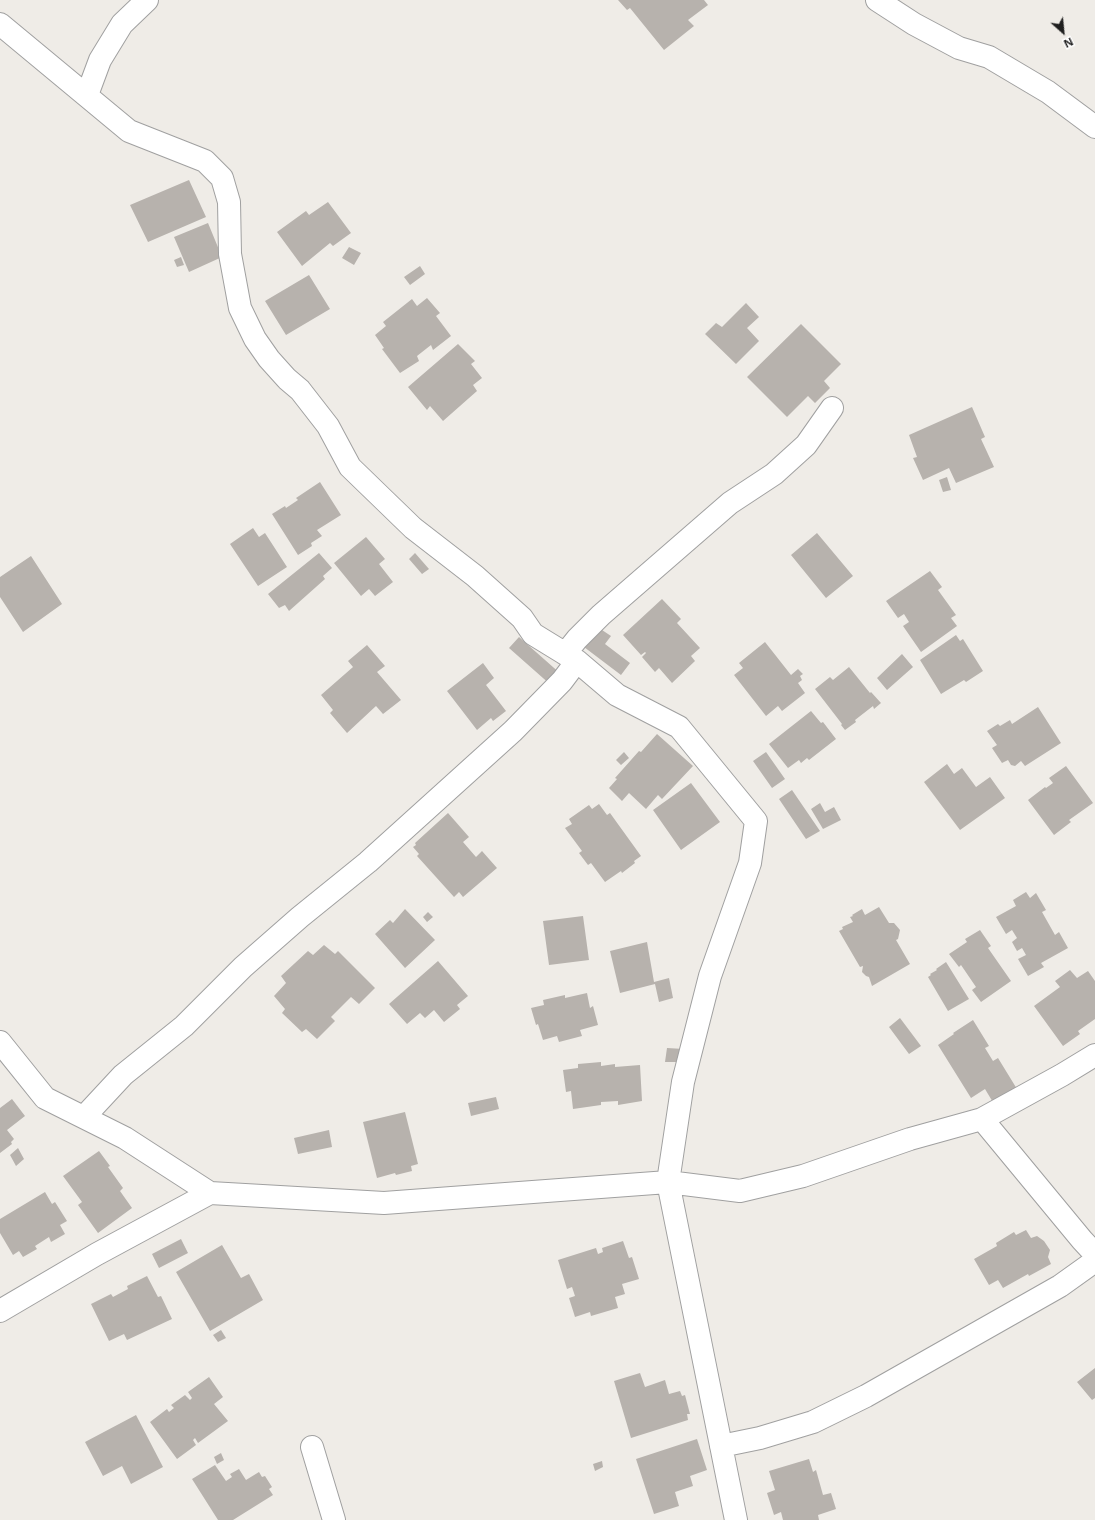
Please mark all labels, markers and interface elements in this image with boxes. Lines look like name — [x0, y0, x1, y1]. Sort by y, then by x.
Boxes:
north arrow — [1043, 12, 1083, 52]
text: N — [1061, 34, 1076, 52]

